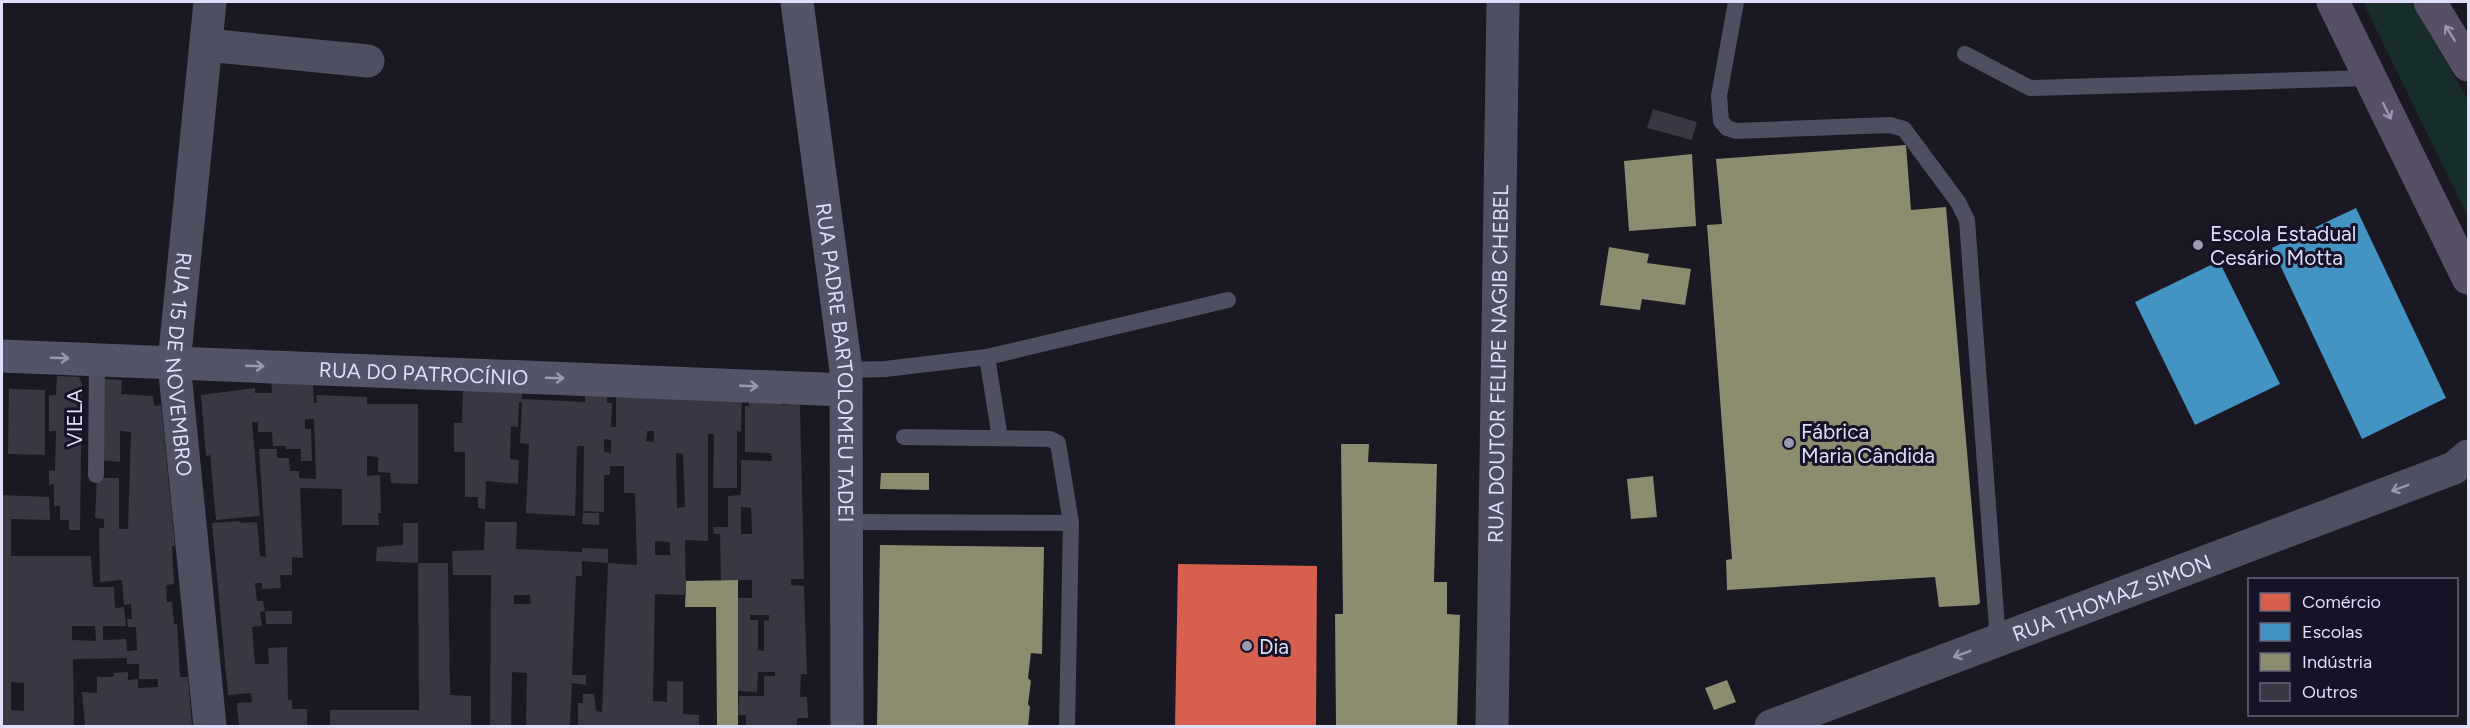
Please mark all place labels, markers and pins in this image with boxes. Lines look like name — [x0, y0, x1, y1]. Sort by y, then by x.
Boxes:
place label: Escola Estadual Cesário Motta — [2210, 221, 2356, 270]
marker: Escola Estadual Cesário Motta — [2191, 238, 2205, 252]
place label: Fábrica Maria Cândida — [1801, 419, 1935, 468]
marker: Fábrica Maria Cândida — [1782, 436, 1796, 450]
place label: Dia — [1259, 634, 1289, 659]
marker: Dia — [1240, 639, 1254, 653]

